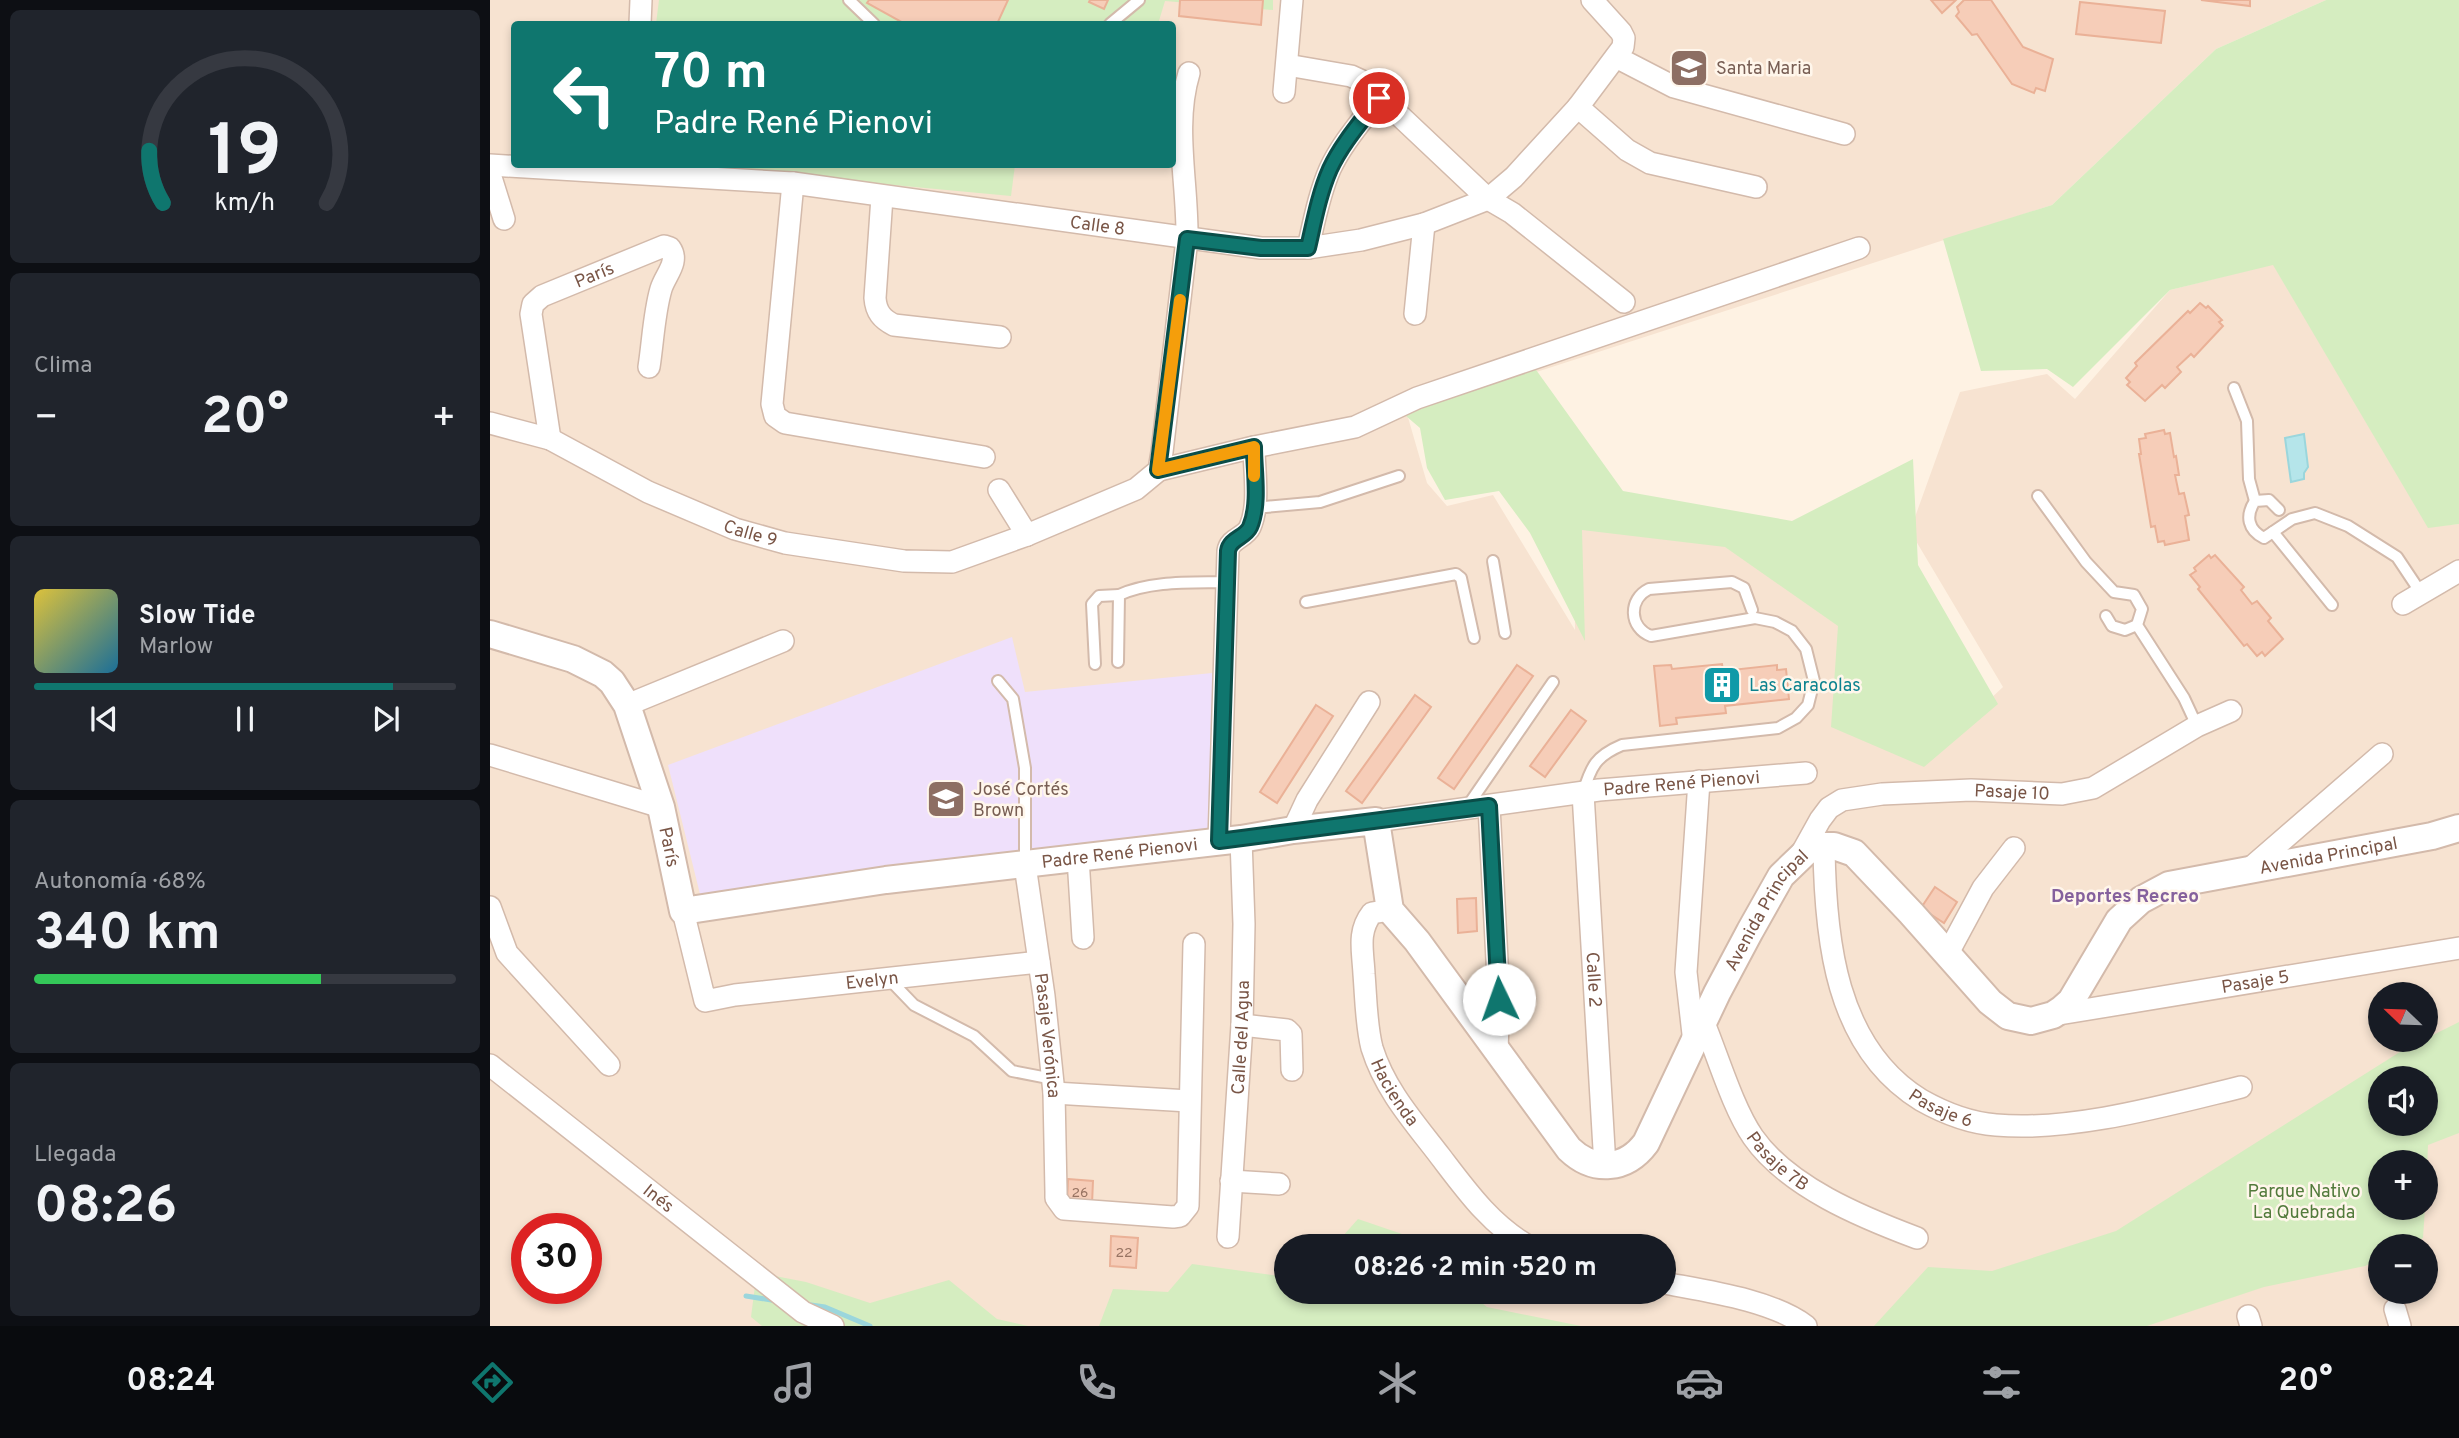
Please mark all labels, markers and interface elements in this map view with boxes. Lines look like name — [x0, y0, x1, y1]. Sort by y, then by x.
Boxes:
text: 70 m — [654, 44, 768, 106]
school or university icon: Santa Maria — [1668, 47, 1710, 89]
icon: left — [539, 49, 630, 140]
place label: Santa Maria — [1716, 58, 1811, 81]
pin — [1349, 68, 1409, 128]
icon: arrive — [1360, 79, 1398, 117]
text: Padre René Pienovi — [654, 105, 933, 145]
text: 19 — [208, 109, 282, 201]
text: km/h — [215, 187, 275, 219]
street label: Calle 8 — [1068, 212, 1126, 242]
street label: París — [571, 258, 618, 294]
text: Clima — [34, 352, 92, 381]
text: 20° — [201, 386, 289, 452]
text: − — [34, 395, 59, 444]
text: + — [431, 395, 456, 444]
street label: Calle 9 — [719, 515, 780, 553]
text: Slow Tide — [139, 600, 256, 633]
text: Marlow — [139, 633, 213, 662]
building icon: Las Caracolas — [1701, 664, 1743, 706]
place label: Las Caracolas — [1749, 675, 1861, 698]
icon: previous — [85, 700, 123, 738]
icon: pause — [226, 700, 264, 738]
icon: next — [367, 700, 405, 738]
street label: Padre René Pienovi — [1602, 767, 1761, 803]
school or university icon: José Cortés Brown — [925, 778, 967, 820]
place label: José Cortés Brown — [973, 779, 1069, 823]
street label: Pasaje 10 — [1974, 780, 2050, 806]
street label: París — [653, 825, 683, 869]
street label: Avenida Principal — [2258, 833, 2400, 881]
street label: Padre René Pienovi — [1040, 834, 1199, 875]
street label: Avenida Principal — [1721, 845, 1814, 976]
text: Autonomía · 68% — [34, 868, 206, 897]
district label: Deportes Recreo — [2051, 885, 2199, 909]
text: 340 km — [34, 902, 220, 968]
street label: Calle 2 — [1579, 951, 1606, 1008]
position arrow — [1462, 962, 1536, 1036]
street label: Pasaje 5 — [2220, 966, 2291, 1000]
street label: Evelyn — [844, 967, 900, 996]
street label: Pasaje Verónica — [1028, 971, 1064, 1098]
street label: Calle del Agua — [1227, 980, 1256, 1095]
north arrow — [2368, 982, 2438, 1052]
map controls — [2368, 982, 2438, 1304]
street label: Hacienda — [1364, 1056, 1423, 1132]
button: sound — [2368, 1066, 2438, 1136]
street label: Pasaje 6 — [1903, 1085, 1975, 1134]
street label: Pasaje 7B — [1740, 1128, 1812, 1197]
text: Llegada — [34, 1141, 116, 1170]
button: + — [2368, 1150, 2438, 1220]
text: 08:26 — [34, 1175, 177, 1241]
street label: Inés — [638, 1180, 678, 1219]
park label: Parque Nativo La Quebrada — [2248, 1181, 2360, 1225]
house number: 26 — [1072, 1185, 1088, 1202]
speed limit sign: 30 — [511, 1213, 602, 1304]
button: − — [2368, 1234, 2438, 1304]
house number: 22 — [1115, 1245, 1133, 1262]
text: 08:26 · 2 min · 520 m — [1353, 1252, 1597, 1285]
icon: directions — [468, 1358, 517, 1407]
icon: music — [770, 1358, 819, 1407]
icon: phone — [1072, 1358, 1121, 1407]
icon: climate — [1373, 1358, 1422, 1407]
icon: car — [1675, 1358, 1724, 1407]
icon: filters — [1977, 1358, 2026, 1407]
text: 08:24 — [126, 1362, 215, 1402]
text: 20° — [2279, 1362, 2333, 1402]

